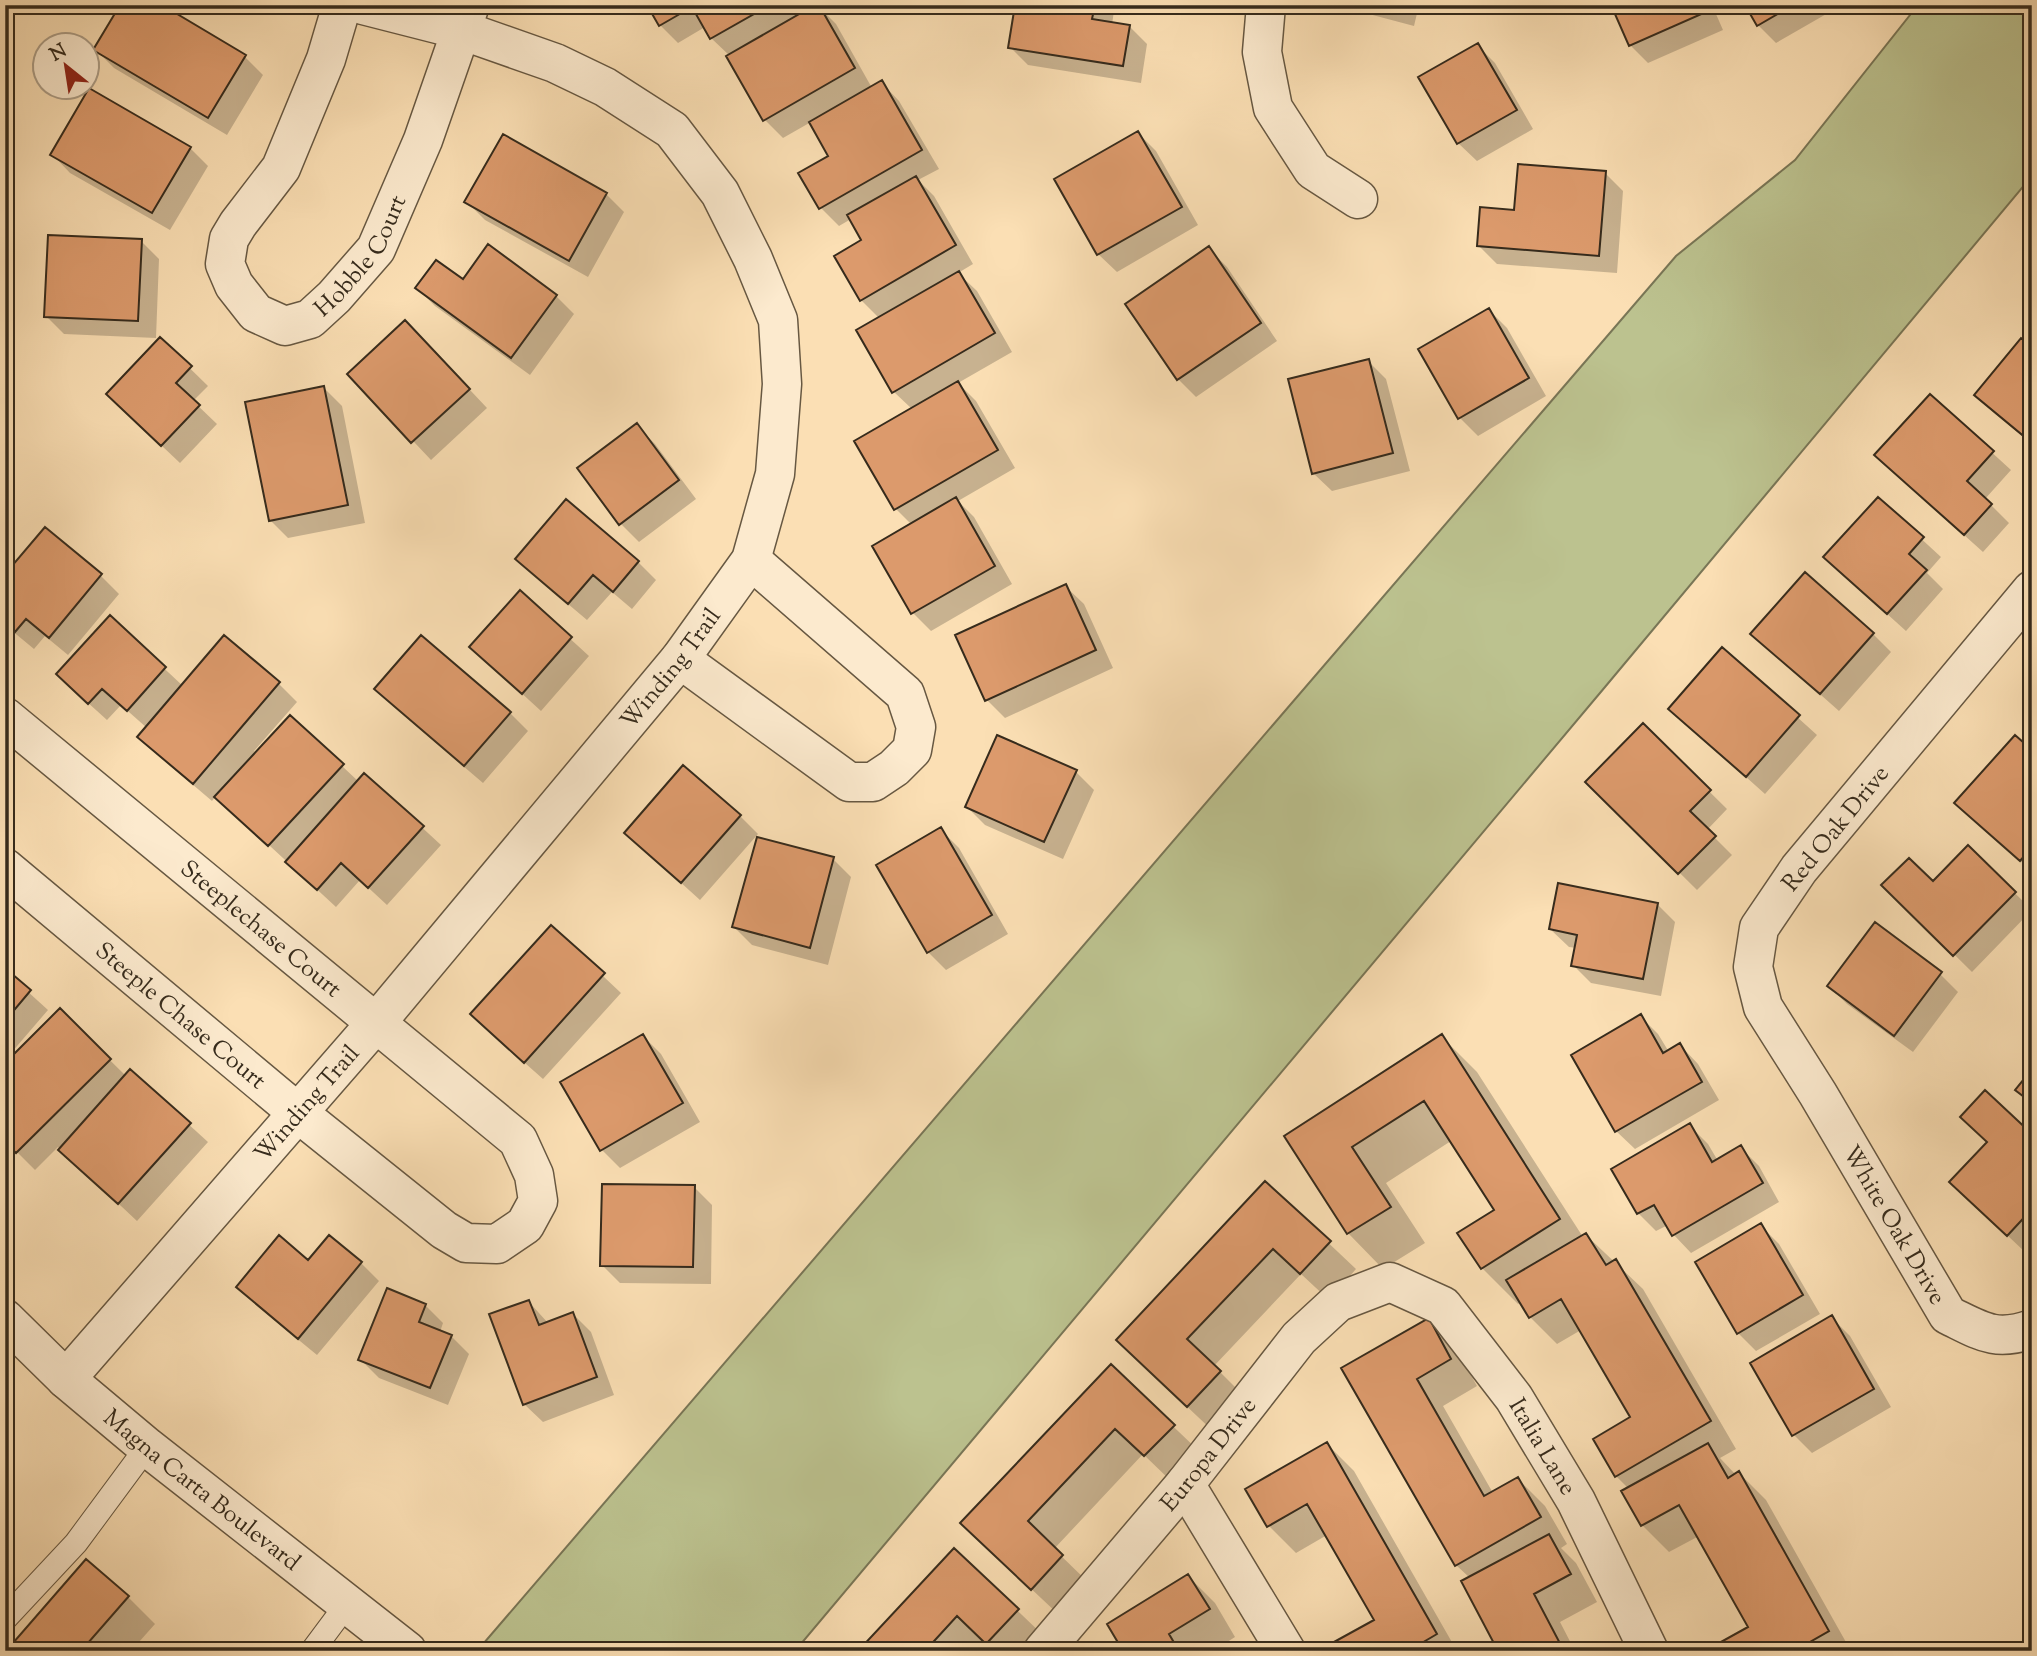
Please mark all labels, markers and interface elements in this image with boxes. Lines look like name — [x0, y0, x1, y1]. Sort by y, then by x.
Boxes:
north arrow — [32, 32, 102, 102]
text: N — [45, 38, 72, 69]
street label: Hobble Court — [308, 190, 416, 326]
street label: Winding Trail — [613, 602, 730, 737]
street label: Red Oak Drive — [1775, 759, 1898, 900]
street label: Steeplechase Court — [172, 853, 348, 1007]
street label: Steeple Chase Court — [87, 935, 272, 1098]
street label: Winding Trail — [247, 1038, 369, 1170]
street label: White Oak Drive — [1833, 1140, 1953, 1312]
street label: Europa Drive — [1154, 1391, 1266, 1520]
street label: Italia Lane — [1499, 1392, 1584, 1502]
street label: Magna Carta Boulevard — [95, 1402, 307, 1580]

